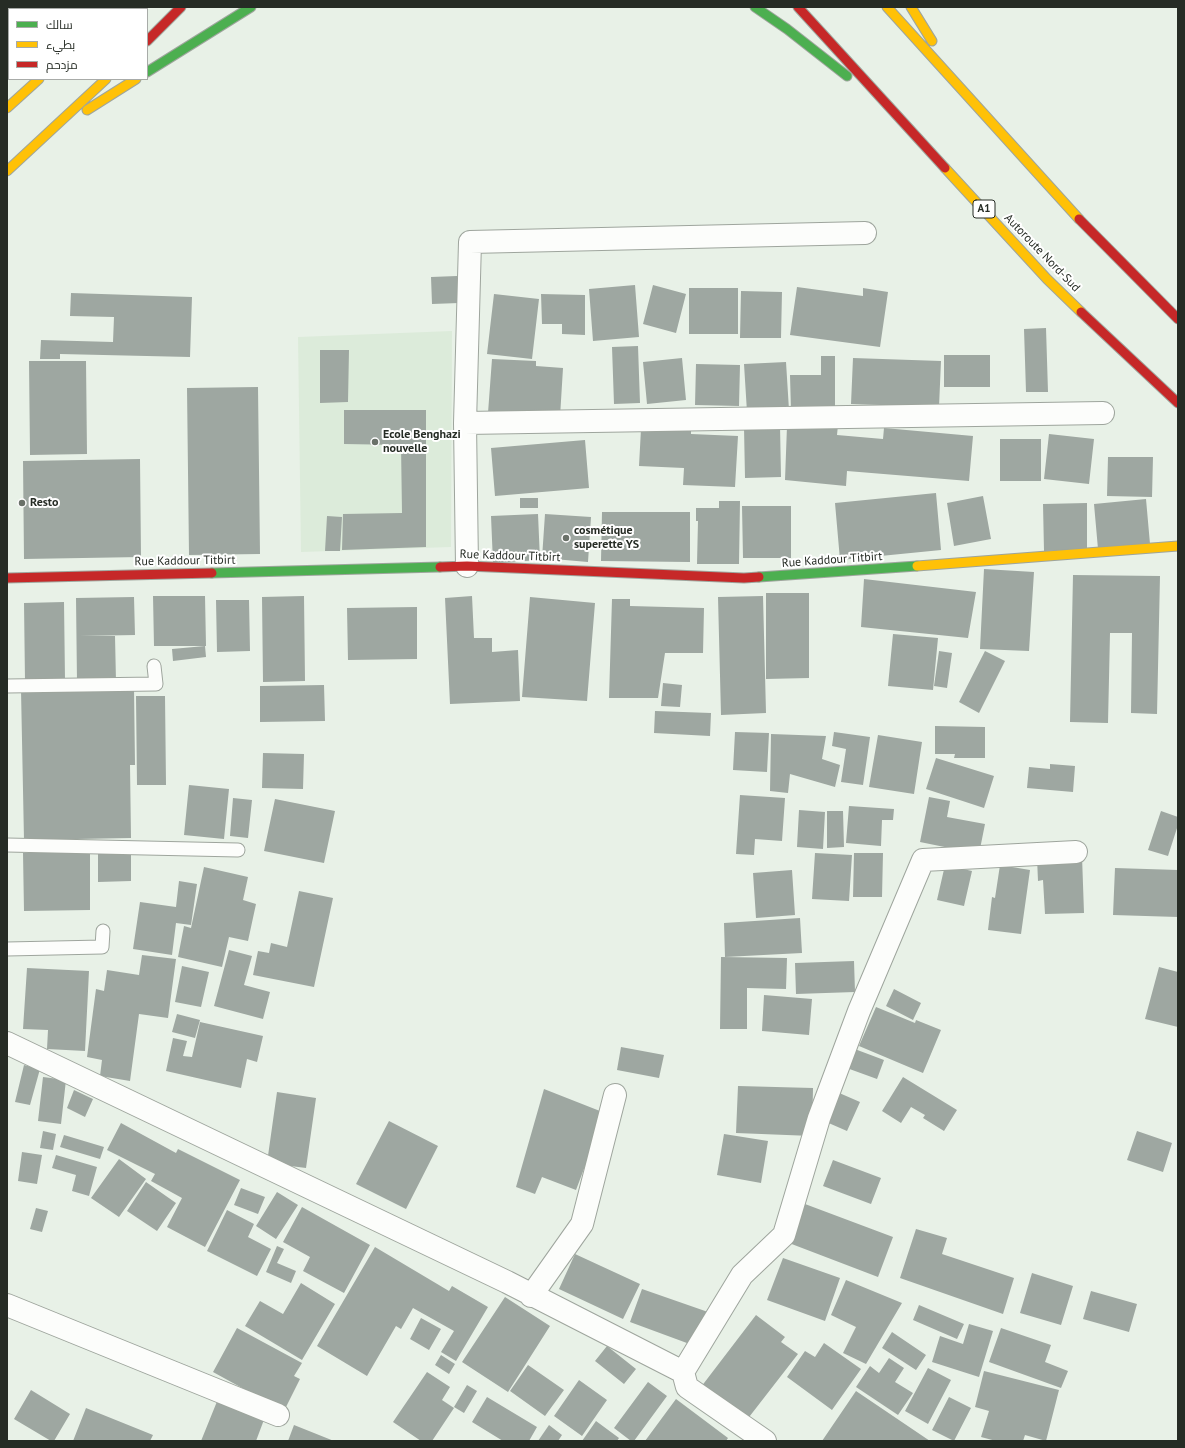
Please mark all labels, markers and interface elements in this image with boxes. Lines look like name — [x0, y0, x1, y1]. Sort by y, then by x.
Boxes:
legend — [8, 8, 148, 80]
text: سالك — [46, 17, 73, 32]
text: بطيء — [46, 37, 75, 52]
text: مزدحم — [46, 57, 78, 72]
road number: A1 — [973, 200, 995, 218]
street label: Autoroute Nord-Sud — [1001, 211, 1083, 295]
place label: Ecole Benghazi nouvelle — [383, 428, 461, 456]
marker: Ecole Benghazi nouvelle — [370, 437, 380, 447]
place label: Resto — [30, 496, 58, 510]
marker: Resto — [17, 498, 27, 508]
place label: cosmétique superette YS — [574, 524, 639, 552]
marker: cosmétique superette YS — [561, 533, 571, 543]
street label: Rue Kaddour Titbirt — [459, 547, 561, 565]
street label: Rue Kaddour Titbirt — [781, 549, 883, 571]
street label: Rue Kaddour Titbirt — [134, 553, 236, 569]

